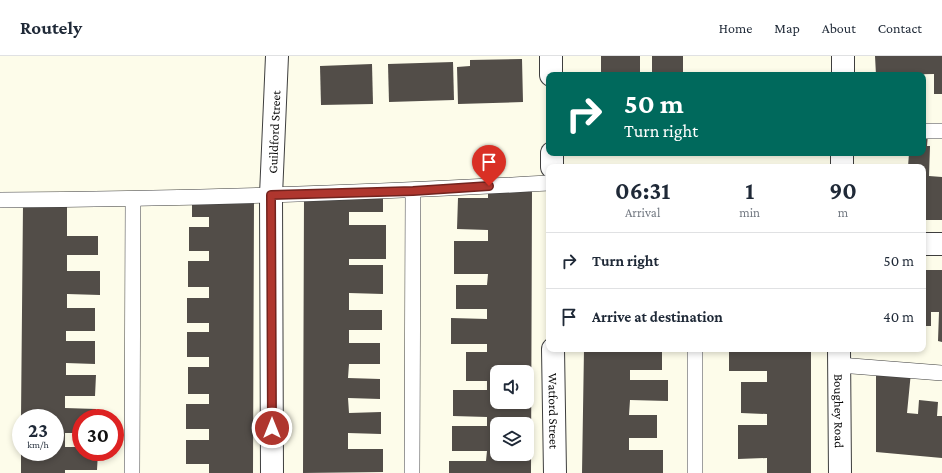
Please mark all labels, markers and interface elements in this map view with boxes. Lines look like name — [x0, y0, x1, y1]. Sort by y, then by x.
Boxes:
text: Routely — [20, 17, 82, 38]
text: Home — [719, 20, 752, 36]
text: Map — [774, 20, 800, 36]
text: About — [822, 20, 856, 36]
text: Contact — [878, 20, 922, 36]
icon: right — [558, 88, 610, 140]
text: 50 m — [624, 88, 684, 119]
street label: Guildford Street — [265, 90, 284, 174]
text: Turn right — [624, 121, 698, 141]
pin — [472, 145, 506, 186]
icon: arrive — [478, 151, 500, 173]
text: 06:31 — [615, 177, 670, 204]
text: 1 — [745, 177, 754, 204]
text: 90 — [829, 177, 857, 204]
text: Arrival — [625, 205, 660, 220]
text: min — [739, 205, 760, 220]
text: m — [838, 205, 848, 220]
icon: right — [558, 250, 580, 272]
text: Turn right — [592, 253, 659, 269]
text: 50 m — [884, 253, 914, 269]
icon: arrive — [558, 306, 580, 328]
text: Arrive at destination — [592, 309, 723, 325]
text: 40 m — [883, 309, 914, 325]
map controls — [490, 365, 534, 461]
button: sound — [490, 365, 534, 409]
street label: Watford Street — [545, 373, 562, 450]
street label: Boughey Road — [831, 374, 847, 448]
position arrow — [251, 407, 293, 449]
speed limit sign: 30 — [72, 409, 124, 461]
button: layers — [490, 417, 534, 461]
text: 23 — [28, 419, 48, 441]
text: km/h — [27, 439, 49, 450]

